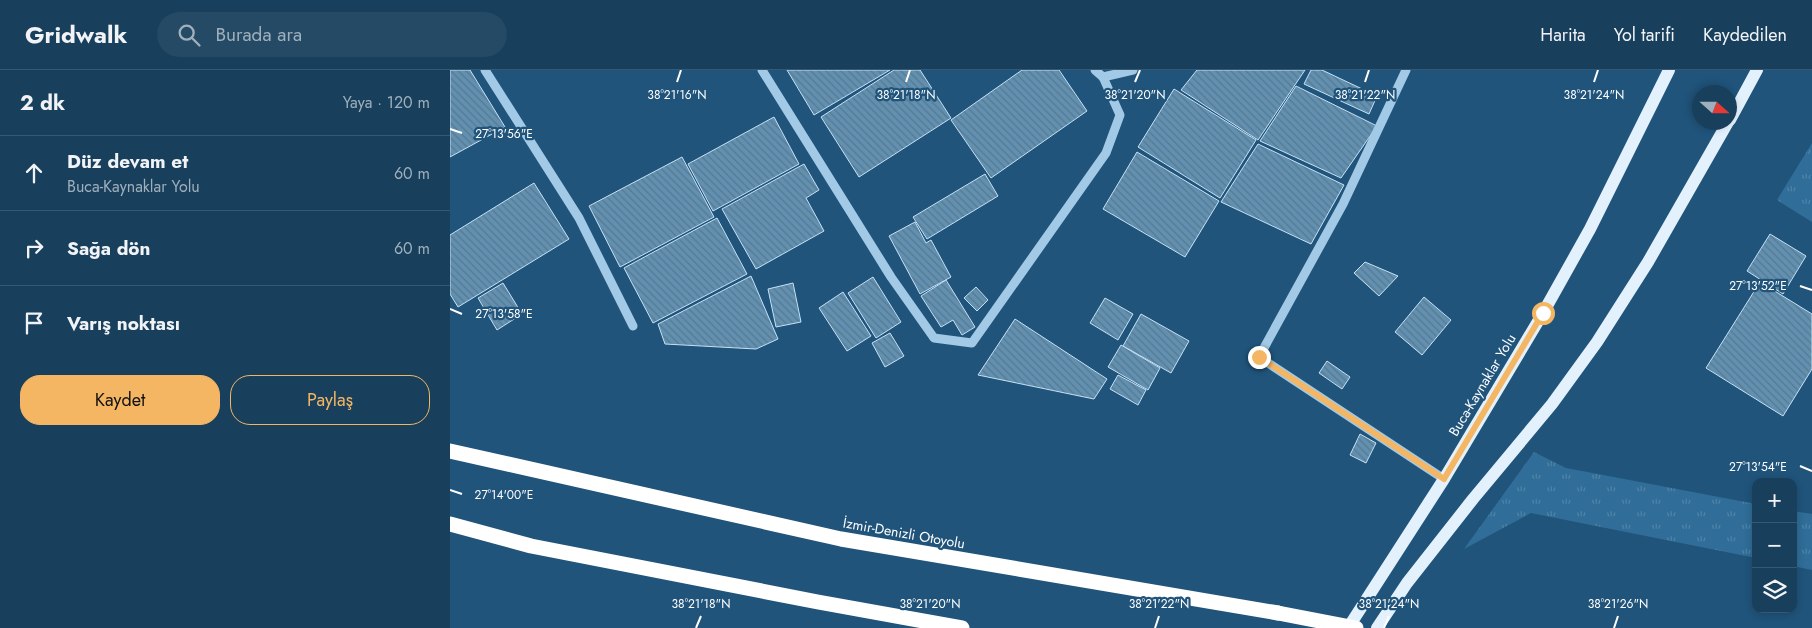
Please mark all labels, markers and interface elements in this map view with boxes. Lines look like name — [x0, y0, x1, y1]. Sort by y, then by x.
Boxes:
search box — [157, 12, 507, 57]
text: Gridwalk — [25, 17, 127, 52]
icon: search — [175, 21, 203, 49]
text: Burada ara — [215, 21, 302, 48]
text: Harita — [1540, 22, 1586, 48]
text: Yol tarifi — [1614, 22, 1675, 48]
text: Kaydedilen — [1703, 22, 1787, 48]
north arrow — [1692, 85, 1737, 130]
text: 38°21'16"N — [647, 86, 707, 104]
text: 38°21'18"N — [877, 86, 935, 104]
text: 38°21'20"N — [1105, 86, 1166, 104]
text: 38°21'22"N — [1335, 86, 1395, 104]
text: 38°21'24"N — [1564, 86, 1624, 104]
text: 2 dk — [20, 88, 65, 118]
text: Yaya · 120 m — [343, 91, 430, 114]
text: 27°13'56"E — [475, 125, 533, 143]
text: Düz devam et — [67, 148, 188, 175]
icon: ahead — [20, 159, 48, 187]
text: 60 m — [394, 162, 430, 185]
text: Buca-Kaynaklar Yolu — [67, 175, 200, 198]
icon: right — [20, 234, 48, 262]
text: Sağa dön — [67, 235, 151, 262]
text: 60 m — [394, 237, 430, 260]
text: 27°13'52"E — [1729, 277, 1787, 295]
route start — [1532, 302, 1555, 325]
text: 27°13'58"E — [475, 305, 533, 323]
icon: arrive — [20, 309, 48, 337]
text: Varış noktası — [67, 310, 180, 337]
street label: Buca-Kaynaklar Yolu — [1444, 330, 1520, 440]
route end — [1248, 346, 1271, 369]
button: Kaydet — [20, 375, 220, 425]
button: Paylaş — [230, 375, 430, 425]
text: 27°13'54"E — [1729, 458, 1787, 476]
map controls — [1752, 478, 1797, 613]
button: + — [1752, 478, 1797, 523]
text: 27°14'00"E — [475, 486, 533, 504]
street label: İzmir-Denizli Otoyolu — [841, 512, 967, 554]
button: − — [1752, 523, 1797, 568]
button: layers — [1752, 568, 1797, 613]
text: 38°21'18"N — [672, 595, 730, 613]
text: 38°21'20"N — [900, 595, 961, 613]
text: 38°21'22"N — [1129, 595, 1189, 613]
text: 38°21'24"N — [1359, 595, 1419, 613]
text: 38°21'26"N — [1588, 595, 1648, 613]

